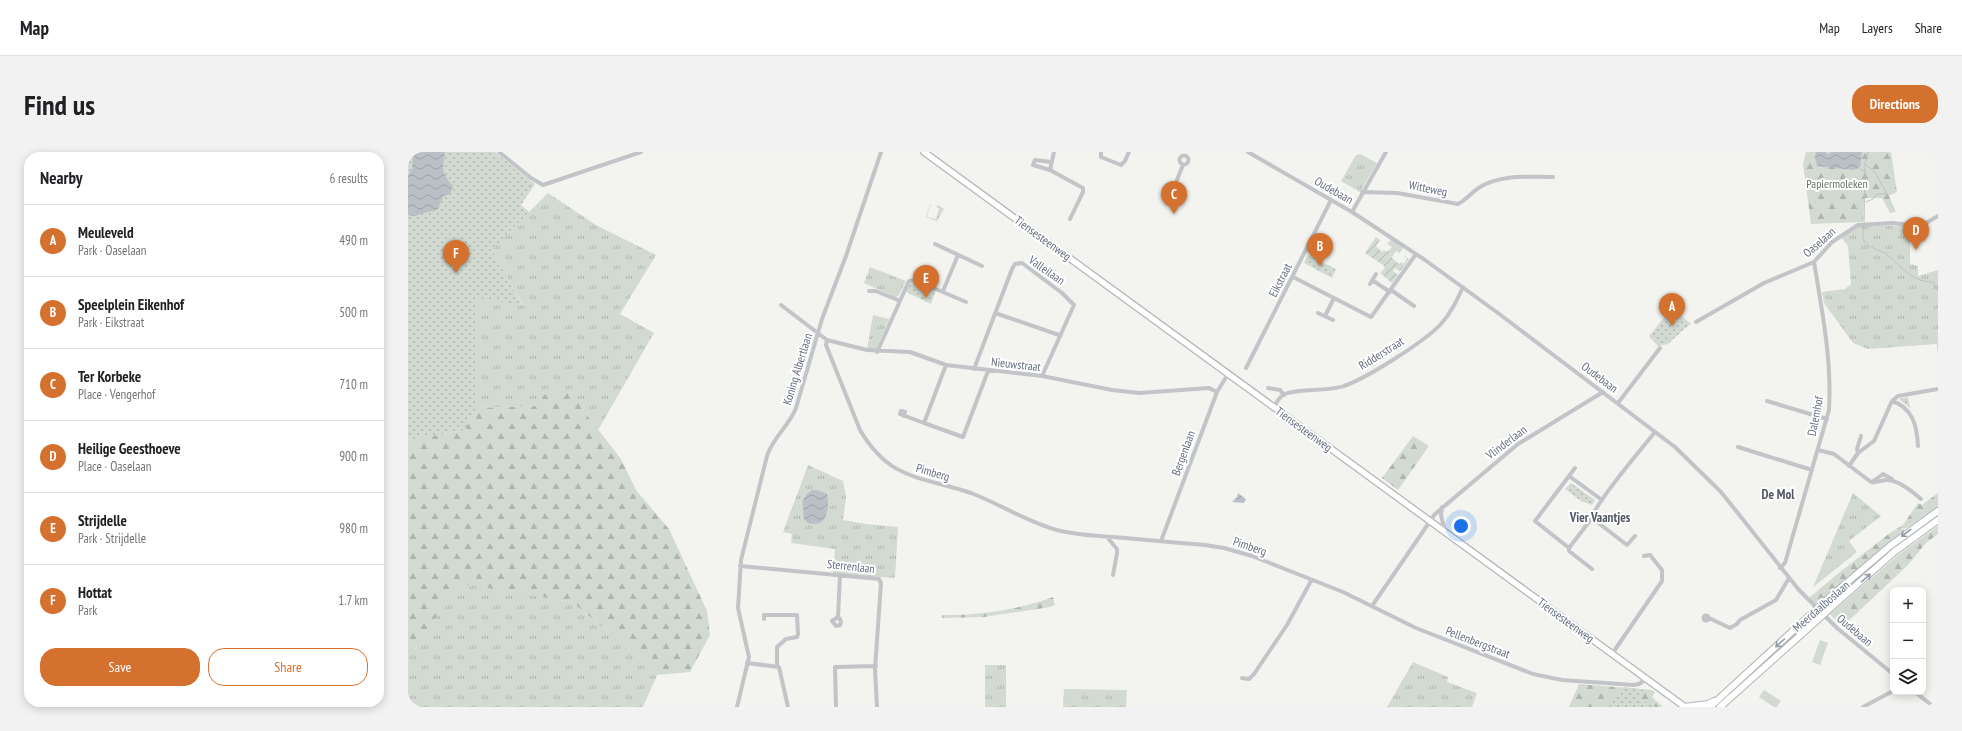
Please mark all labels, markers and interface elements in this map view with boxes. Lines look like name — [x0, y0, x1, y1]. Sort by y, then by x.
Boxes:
text: Map — [20, 16, 49, 40]
text: Map — [1819, 19, 1840, 37]
text: Layers — [1862, 19, 1893, 37]
text: Share — [1915, 19, 1942, 37]
button: Directions — [1852, 85, 1938, 123]
text: Find us — [24, 86, 95, 123]
text: Nearby — [40, 167, 83, 189]
text: 6 results — [329, 170, 368, 187]
street label: Oudebaan — [1312, 173, 1356, 207]
park label: Papiermoleken — [1806, 176, 1868, 191]
street label: Witteweg — [1407, 177, 1449, 199]
pin: C — [1161, 181, 1187, 214]
street label: Tiensesteenweg — [1012, 212, 1074, 264]
pin: D — [1903, 217, 1929, 250]
text: Meuleveld — [78, 223, 134, 242]
street label: Oaselaan — [1800, 224, 1838, 260]
text: A — [50, 232, 56, 249]
text: 490 m — [339, 232, 368, 249]
pin: B — [1307, 233, 1333, 266]
pin: F — [443, 240, 469, 273]
text: Park · Oaselaan — [78, 242, 147, 259]
street label: Valleilaan — [1025, 252, 1068, 288]
street label: Eikstraat — [1265, 260, 1295, 299]
pin: E — [913, 265, 939, 298]
pin: A — [1659, 293, 1685, 326]
text: Speelplein Eikenhof — [78, 295, 184, 314]
text: B — [50, 304, 56, 321]
text: 500 m — [339, 304, 368, 321]
text: Park · Eikstraat — [78, 314, 144, 331]
street label: Koning Albertlaan — [779, 331, 815, 407]
street label: Ridderstraat — [1356, 333, 1407, 373]
street label: Nieuwstraat — [990, 354, 1042, 374]
street label: Oudebaan — [1579, 358, 1621, 396]
text: Ter Korbeke — [78, 367, 141, 386]
text: C — [50, 376, 56, 393]
text: 710 m — [339, 376, 368, 393]
text: Place · Vengerhof — [78, 386, 155, 403]
street label: Dalemhof — [1804, 394, 1826, 437]
street label: Tiensesteenweg — [1273, 403, 1335, 455]
street label: Vlinderlaan — [1482, 422, 1529, 463]
street label: Bergenlaan — [1168, 428, 1198, 478]
text: Heilige Geesthoeve — [78, 439, 181, 458]
text: D — [50, 448, 56, 465]
text: 900 m — [339, 448, 368, 465]
text: Place · Oaselaan — [78, 458, 151, 475]
street label: Pimberg — [914, 460, 952, 484]
district label: De Mol — [1762, 486, 1795, 503]
district label: Vier Vaantjes — [1569, 509, 1631, 526]
text: Strijdelle — [78, 511, 127, 530]
your location — [1451, 516, 1471, 536]
text: E — [50, 520, 56, 537]
text: 980 m — [339, 520, 368, 537]
one-way arrow — [1901, 529, 1912, 538]
text: Park · Strijdelle — [78, 530, 146, 547]
street label: Pimberg — [1231, 533, 1269, 559]
street label: Sterrenlaan — [826, 556, 876, 576]
one-way arrow — [1860, 573, 1871, 582]
street label: Meerdaalboslaan — [1789, 577, 1853, 635]
text: Hottat — [78, 583, 112, 602]
map controls — [1890, 587, 1926, 695]
button: + — [1890, 587, 1926, 623]
text: F — [50, 592, 56, 609]
text: 1.7 km — [338, 592, 368, 609]
street label: Tiensesteenweg — [1535, 594, 1597, 646]
text: Park — [78, 602, 97, 619]
street label: Oudebaan — [1834, 611, 1876, 649]
street label: Pellenbergstraat — [1444, 623, 1513, 661]
button: − — [1890, 623, 1926, 659]
one-way arrow — [1775, 638, 1785, 647]
button: Save — [40, 648, 200, 686]
button: Share — [208, 648, 368, 686]
button: layers — [1890, 659, 1926, 695]

